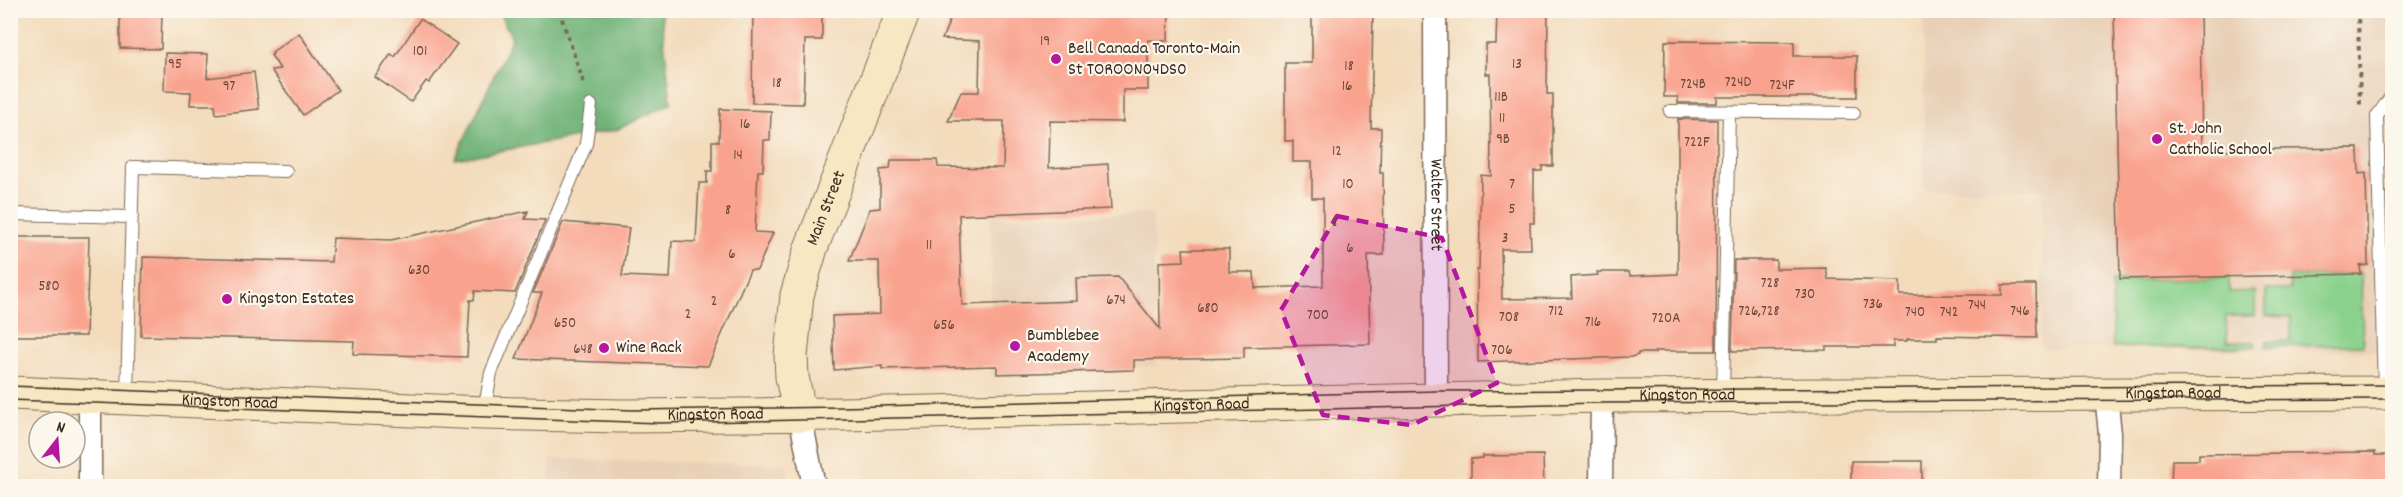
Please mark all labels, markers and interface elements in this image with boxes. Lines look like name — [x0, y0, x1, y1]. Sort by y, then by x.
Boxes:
house number: 19 — [1040, 31, 1050, 53]
place label: Bell Canada Toronto-Main St TOROON04DS0 — [1068, 37, 1240, 83]
house number: 101 — [413, 41, 427, 63]
marker: Bell Canada Toronto-Main St TOROON04DS0 — [1049, 52, 1063, 66]
house number: 95 — [168, 54, 182, 76]
house number: 13 — [1512, 54, 1522, 76]
house number: 18 — [1344, 56, 1354, 78]
house number: 724D — [1725, 72, 1751, 94]
house number: 18 — [772, 73, 782, 95]
house number: 724B — [1680, 74, 1706, 96]
house number: 724F — [1769, 75, 1795, 97]
house number: 97 — [223, 76, 236, 98]
house number: 16 — [1342, 76, 1352, 98]
house number: 11B — [1494, 87, 1508, 109]
house number: 11 — [1499, 108, 1505, 130]
house number: 16 — [740, 114, 750, 136]
place label: St. John Catholic School — [2169, 117, 2273, 163]
house number: 9B — [1496, 129, 1510, 151]
house number: 722F — [1684, 132, 1710, 154]
marker: St. John Catholic School — [2150, 132, 2164, 146]
house number: 12 — [1332, 141, 1342, 163]
house number: 14 — [733, 145, 743, 167]
street label: Walter Street — [1423, 159, 1448, 252]
street label: Main Street — [801, 167, 853, 249]
house number: 10 — [1342, 174, 1354, 196]
house number: 7 — [1509, 174, 1515, 196]
house number: 5 — [1509, 199, 1516, 221]
house number: 8 — [725, 200, 731, 222]
house number: 8 — [1332, 212, 1338, 234]
house number: 3 — [1502, 228, 1508, 250]
house number: 11 — [926, 235, 932, 257]
house number: 6 — [1346, 238, 1354, 260]
house number: 6 — [728, 244, 736, 266]
house number: 630 — [408, 260, 430, 282]
house number: 728 — [1761, 273, 1779, 295]
house number: 580 — [38, 276, 60, 298]
house number: 730 — [1795, 284, 1815, 306]
place label: Kingston Estates — [239, 287, 354, 312]
house number: 674 — [1106, 290, 1126, 312]
house number: 2 — [711, 291, 717, 313]
marker: Kingston Estates — [220, 292, 234, 306]
house number: 736 — [1863, 294, 1883, 316]
house number: 744 — [1968, 295, 1986, 317]
house number: 680 — [1197, 298, 1219, 320]
house number: 712 — [1548, 301, 1564, 323]
house number: 726,728 — [1739, 301, 1779, 323]
house number: 746 — [2010, 301, 2030, 323]
house number: 740 — [1905, 302, 1925, 324]
house number: 742 — [1940, 302, 1958, 324]
house number: 2 — [685, 304, 691, 326]
house number: 700 — [1307, 305, 1329, 327]
house number: 708 — [1499, 307, 1519, 329]
house number: 720A — [1652, 308, 1680, 330]
house number: 716 — [1585, 312, 1601, 334]
house number: 650 — [554, 313, 576, 335]
house number: 656 — [933, 315, 955, 337]
place label: Bumblebee Academy — [1027, 324, 1099, 370]
place label: Wine Rack — [616, 336, 682, 361]
house number: 648 — [573, 339, 593, 361]
marker: Bumblebee Academy — [1008, 339, 1022, 353]
house number: 706 — [1491, 340, 1513, 362]
marker: Wine Rack — [597, 341, 611, 355]
street label: Kingston Road — [2125, 381, 2221, 407]
street label: Kingston Road — [1639, 383, 1735, 408]
street label: Kingston Road — [181, 388, 278, 417]
street label: Kingston Road — [1153, 392, 1250, 419]
street label: Kingston Road — [667, 402, 764, 428]
north arrow — [27, 410, 87, 470]
text: N — [54, 416, 68, 440]

